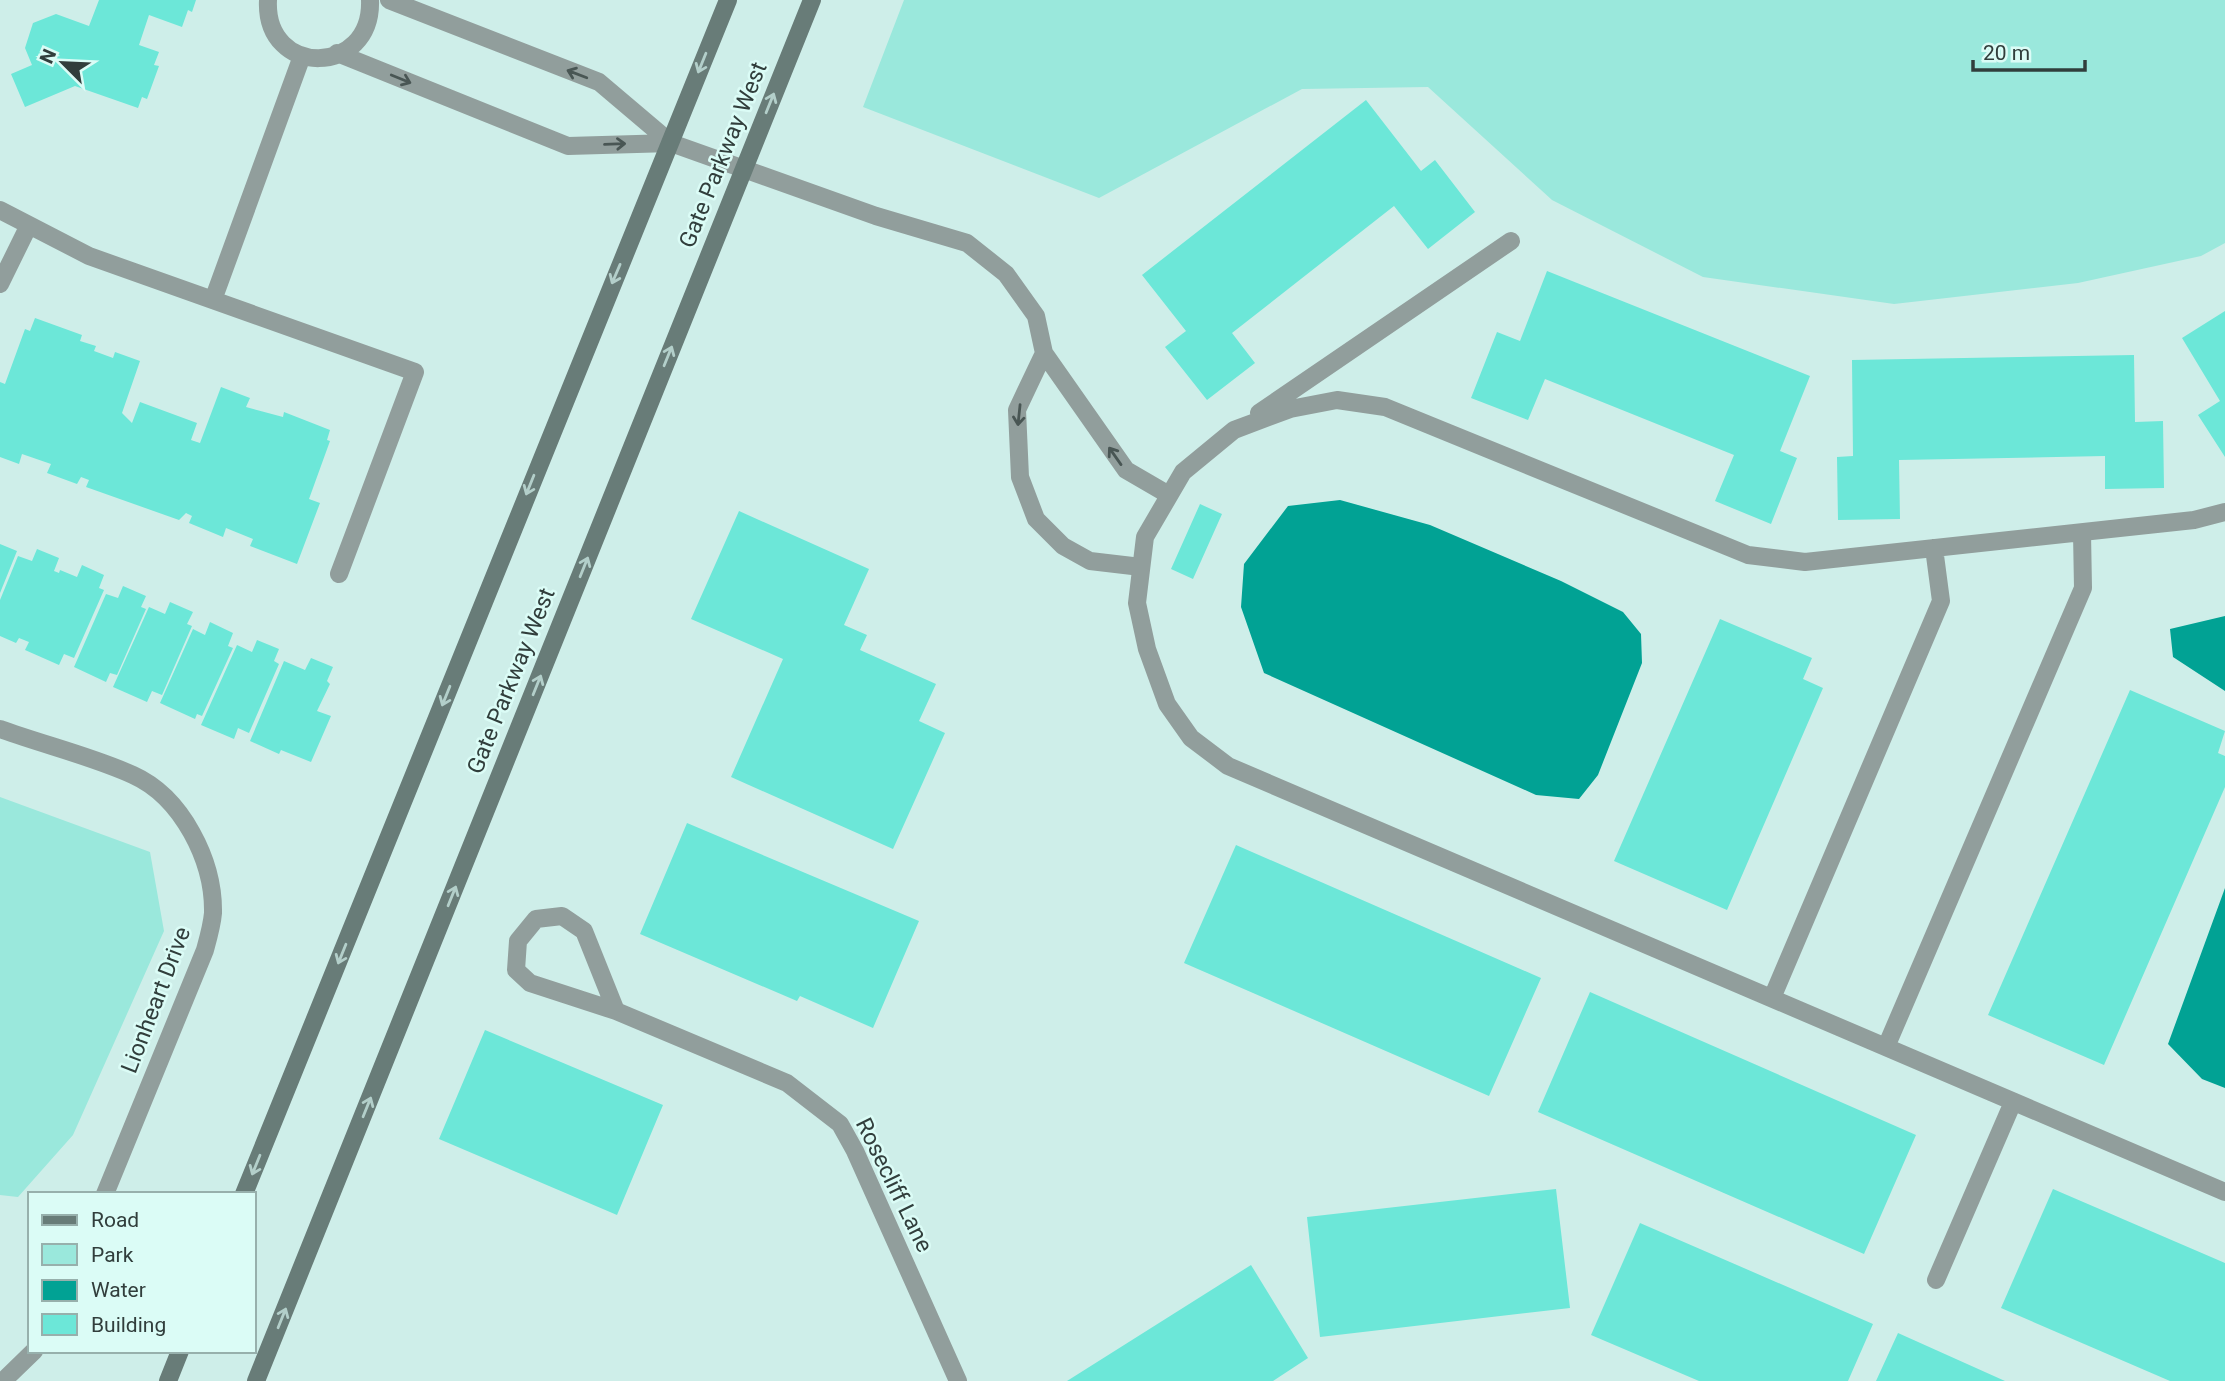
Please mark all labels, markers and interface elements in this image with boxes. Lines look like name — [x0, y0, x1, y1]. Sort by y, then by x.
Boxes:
north arrow — [28, 28, 98, 98]
scale bar — [1973, 28, 2085, 72]
text: 20 m — [1983, 41, 2030, 65]
text: N — [35, 45, 61, 67]
one-way arrow — [695, 52, 708, 74]
street label: Gate Parkway West — [673, 58, 773, 252]
one-way arrow — [567, 66, 589, 79]
one-way arrow — [389, 73, 411, 86]
one-way arrow — [765, 93, 778, 115]
one-way arrow — [603, 138, 626, 151]
one-way arrow — [609, 263, 622, 284]
one-way arrow — [663, 346, 676, 368]
one-way arrow — [1012, 404, 1025, 426]
one-way arrow — [1108, 447, 1122, 466]
one-way arrow — [523, 473, 536, 495]
one-way arrow — [578, 557, 591, 579]
street label: Gate Parkway West — [461, 584, 561, 778]
one-way arrow — [531, 674, 544, 696]
one-way arrow — [438, 684, 451, 706]
one-way arrow — [446, 885, 459, 907]
street label: Lionheart Drive — [116, 923, 196, 1077]
one-way arrow — [334, 943, 347, 965]
one-way arrow — [361, 1096, 374, 1118]
street label: Rosecliff Lane — [850, 1113, 938, 1257]
one-way arrow — [249, 1154, 262, 1175]
legend — [28, 1192, 256, 1353]
text: Road — [91, 1208, 139, 1232]
text: Park — [91, 1243, 134, 1267]
text: Water — [91, 1278, 146, 1302]
one-way arrow — [276, 1307, 289, 1329]
text: Building — [91, 1313, 166, 1337]

